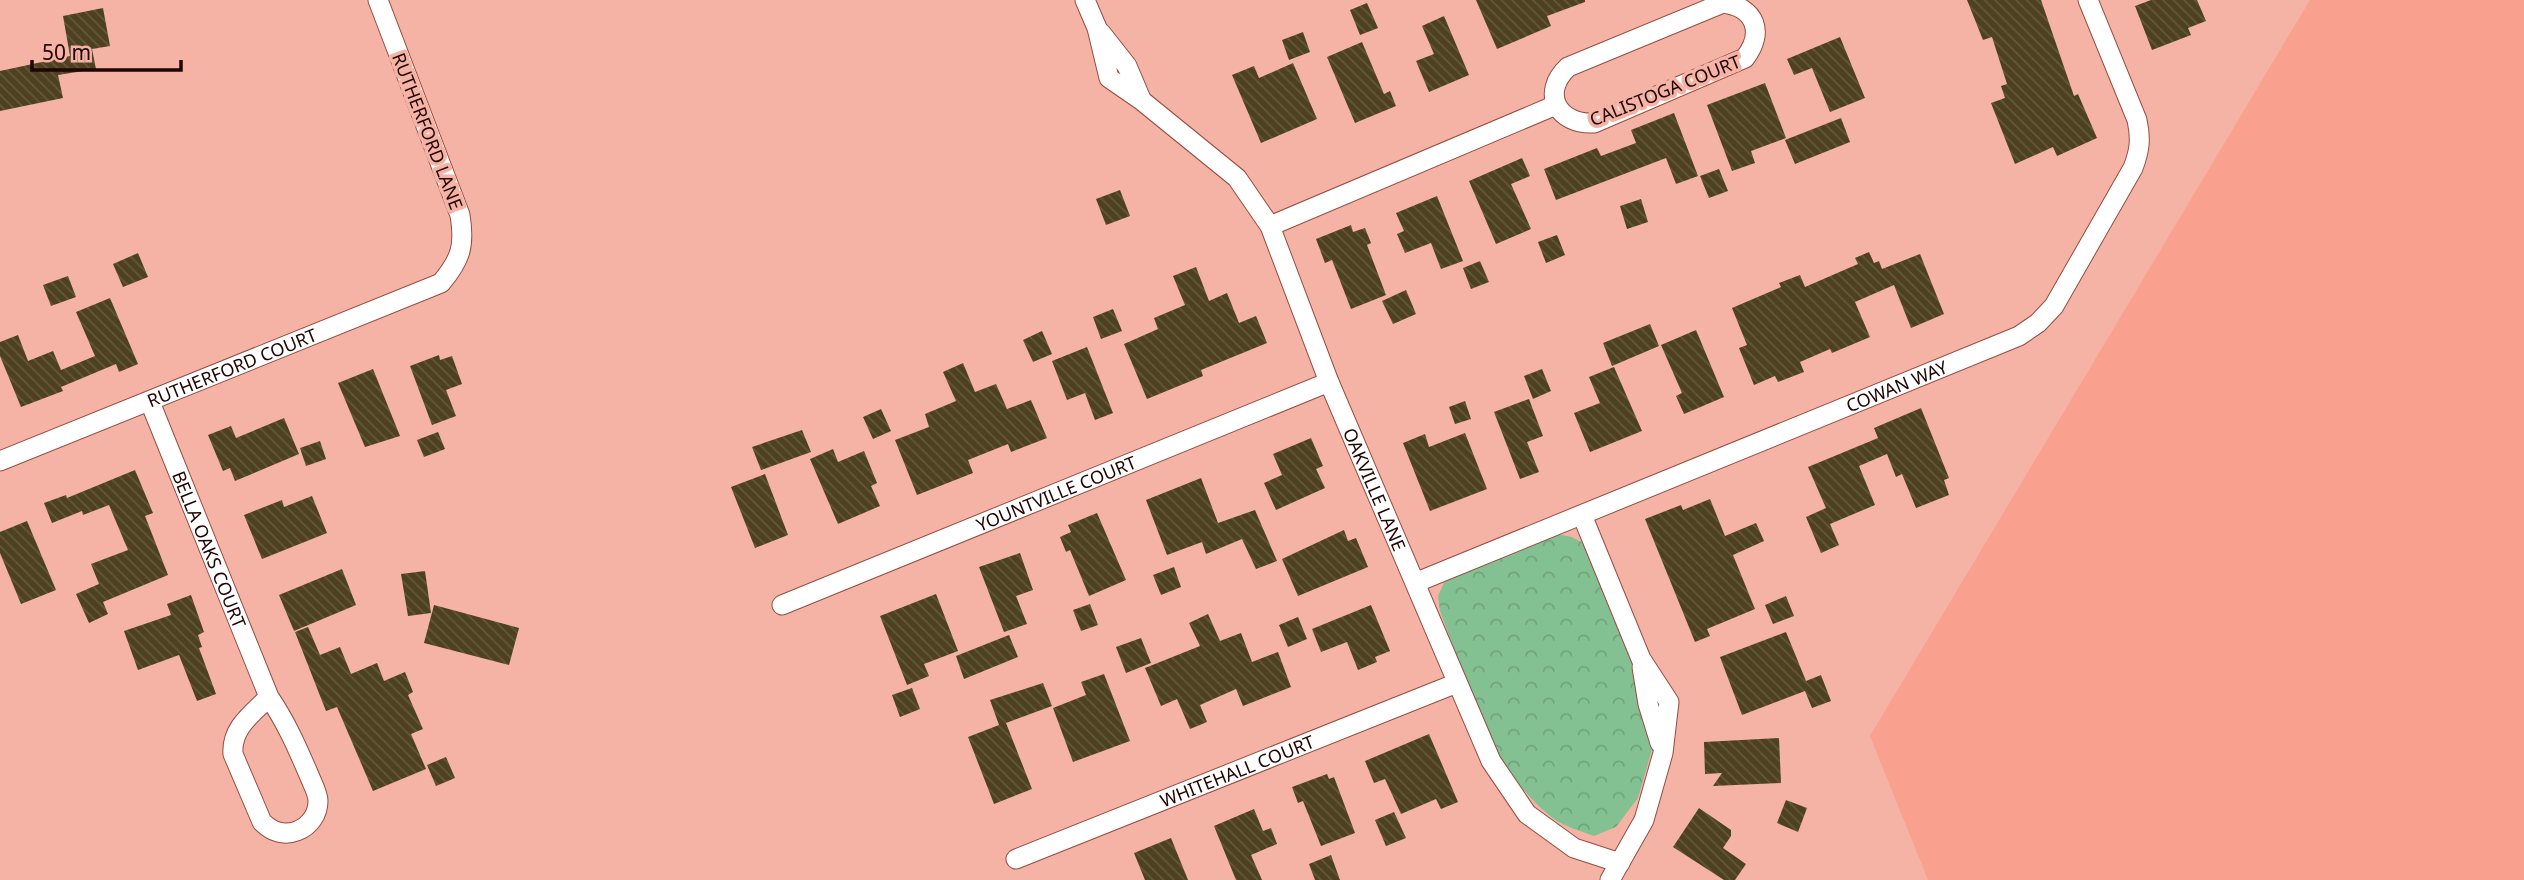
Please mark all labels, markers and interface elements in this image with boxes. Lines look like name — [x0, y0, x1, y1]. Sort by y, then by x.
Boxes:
scale bar — [32, 28, 180, 72]
text: 50 m — [42, 38, 91, 66]
street label: RUTHERFORD LANE — [387, 49, 469, 213]
street label: CALISTOGA COURT — [1586, 49, 1744, 131]
street label: RUTHERFORD COURT — [143, 322, 320, 412]
street label: COWAN WAY — [1842, 354, 1952, 417]
street label: OAKVILLE LANE — [1338, 424, 1412, 554]
street label: YOUNTVILLE COURT — [973, 450, 1140, 537]
street label: BELLA OAKS COURT — [167, 467, 252, 631]
street label: WHITEHALL COURT — [1156, 729, 1318, 812]

